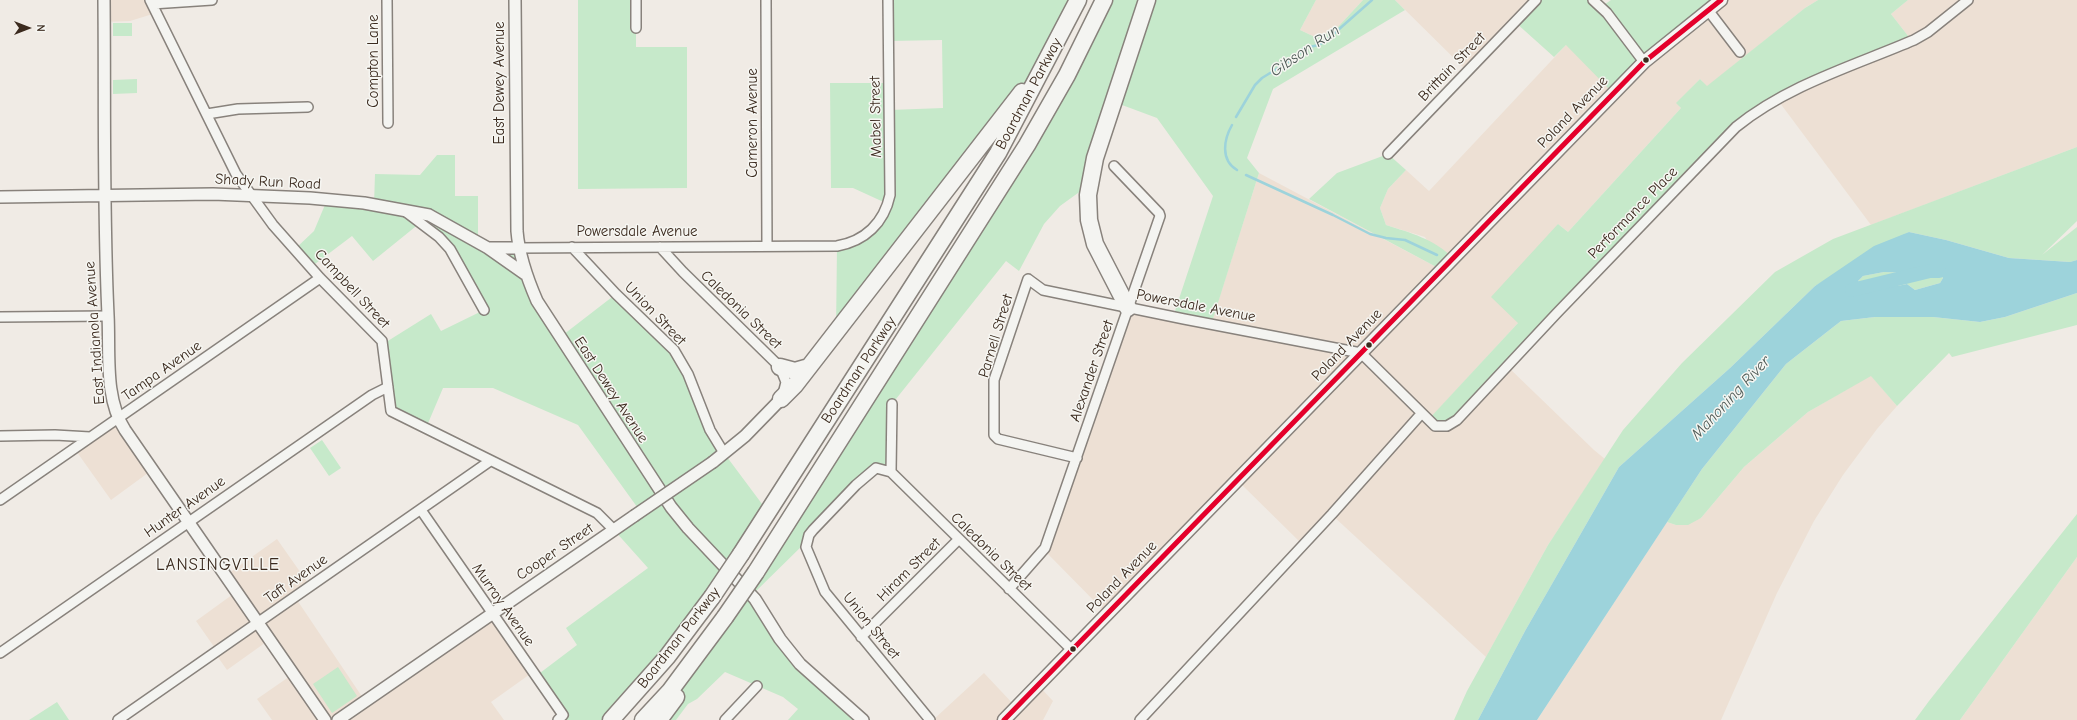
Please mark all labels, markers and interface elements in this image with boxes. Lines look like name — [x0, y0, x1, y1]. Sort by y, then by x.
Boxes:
north arrow — [8, 8, 48, 48]
street label: Compton Lane — [365, 14, 383, 108]
water label: Gibson Run — [1267, 21, 1343, 81]
street label: East Dewey Avenue — [491, 22, 509, 144]
text: N — [34, 24, 47, 32]
street label: Brittain Street — [1415, 29, 1489, 105]
street label: Boardman Parkway — [992, 35, 1066, 153]
unlabelled marker — [1641, 55, 1651, 65]
street label: Cameron Avenue — [744, 68, 762, 178]
street label: Poland Avenue — [1534, 72, 1612, 152]
street label: Mabel Street — [866, 76, 886, 158]
street label: Performance Place — [1584, 163, 1682, 263]
street label: Shady Run Road — [215, 170, 321, 194]
street label: Powersdale Avenue — [576, 223, 698, 241]
street label: Campbell Street — [311, 246, 393, 332]
street label: East Indianola Avenue — [81, 261, 109, 405]
street label: Caledonia Street — [697, 267, 785, 353]
street label: Union Street — [620, 279, 690, 349]
street label: Powersdale Avenue — [1135, 286, 1257, 326]
street label: Parnell Street — [975, 292, 1017, 380]
street label: Poland Avenue — [1308, 305, 1386, 385]
street label: Boardman Parkway — [818, 313, 900, 427]
street label: Alexander Street — [1066, 318, 1118, 424]
street label: East Dewey Avenue — [570, 334, 652, 446]
street label: Tampa Avenue — [119, 337, 205, 405]
unlabelled marker — [1364, 340, 1374, 350]
water label: Mahoning River — [1687, 352, 1775, 444]
street label: Hunter Avenue — [141, 472, 229, 542]
street label: Caledonia Street — [947, 509, 1035, 595]
street label: Cooper Street — [513, 520, 597, 584]
street label: Hiram Street — [873, 534, 945, 606]
street label: Poland Avenue — [1083, 537, 1161, 617]
street label: Taft Avenue — [261, 551, 331, 607]
district label: LANSINGVILLE — [156, 555, 280, 575]
street label: Murray Avenue — [468, 560, 538, 650]
street label: Boardman Parkway — [634, 584, 724, 692]
street label: Union Street — [839, 589, 903, 663]
unlabelled marker — [1068, 644, 1078, 654]

